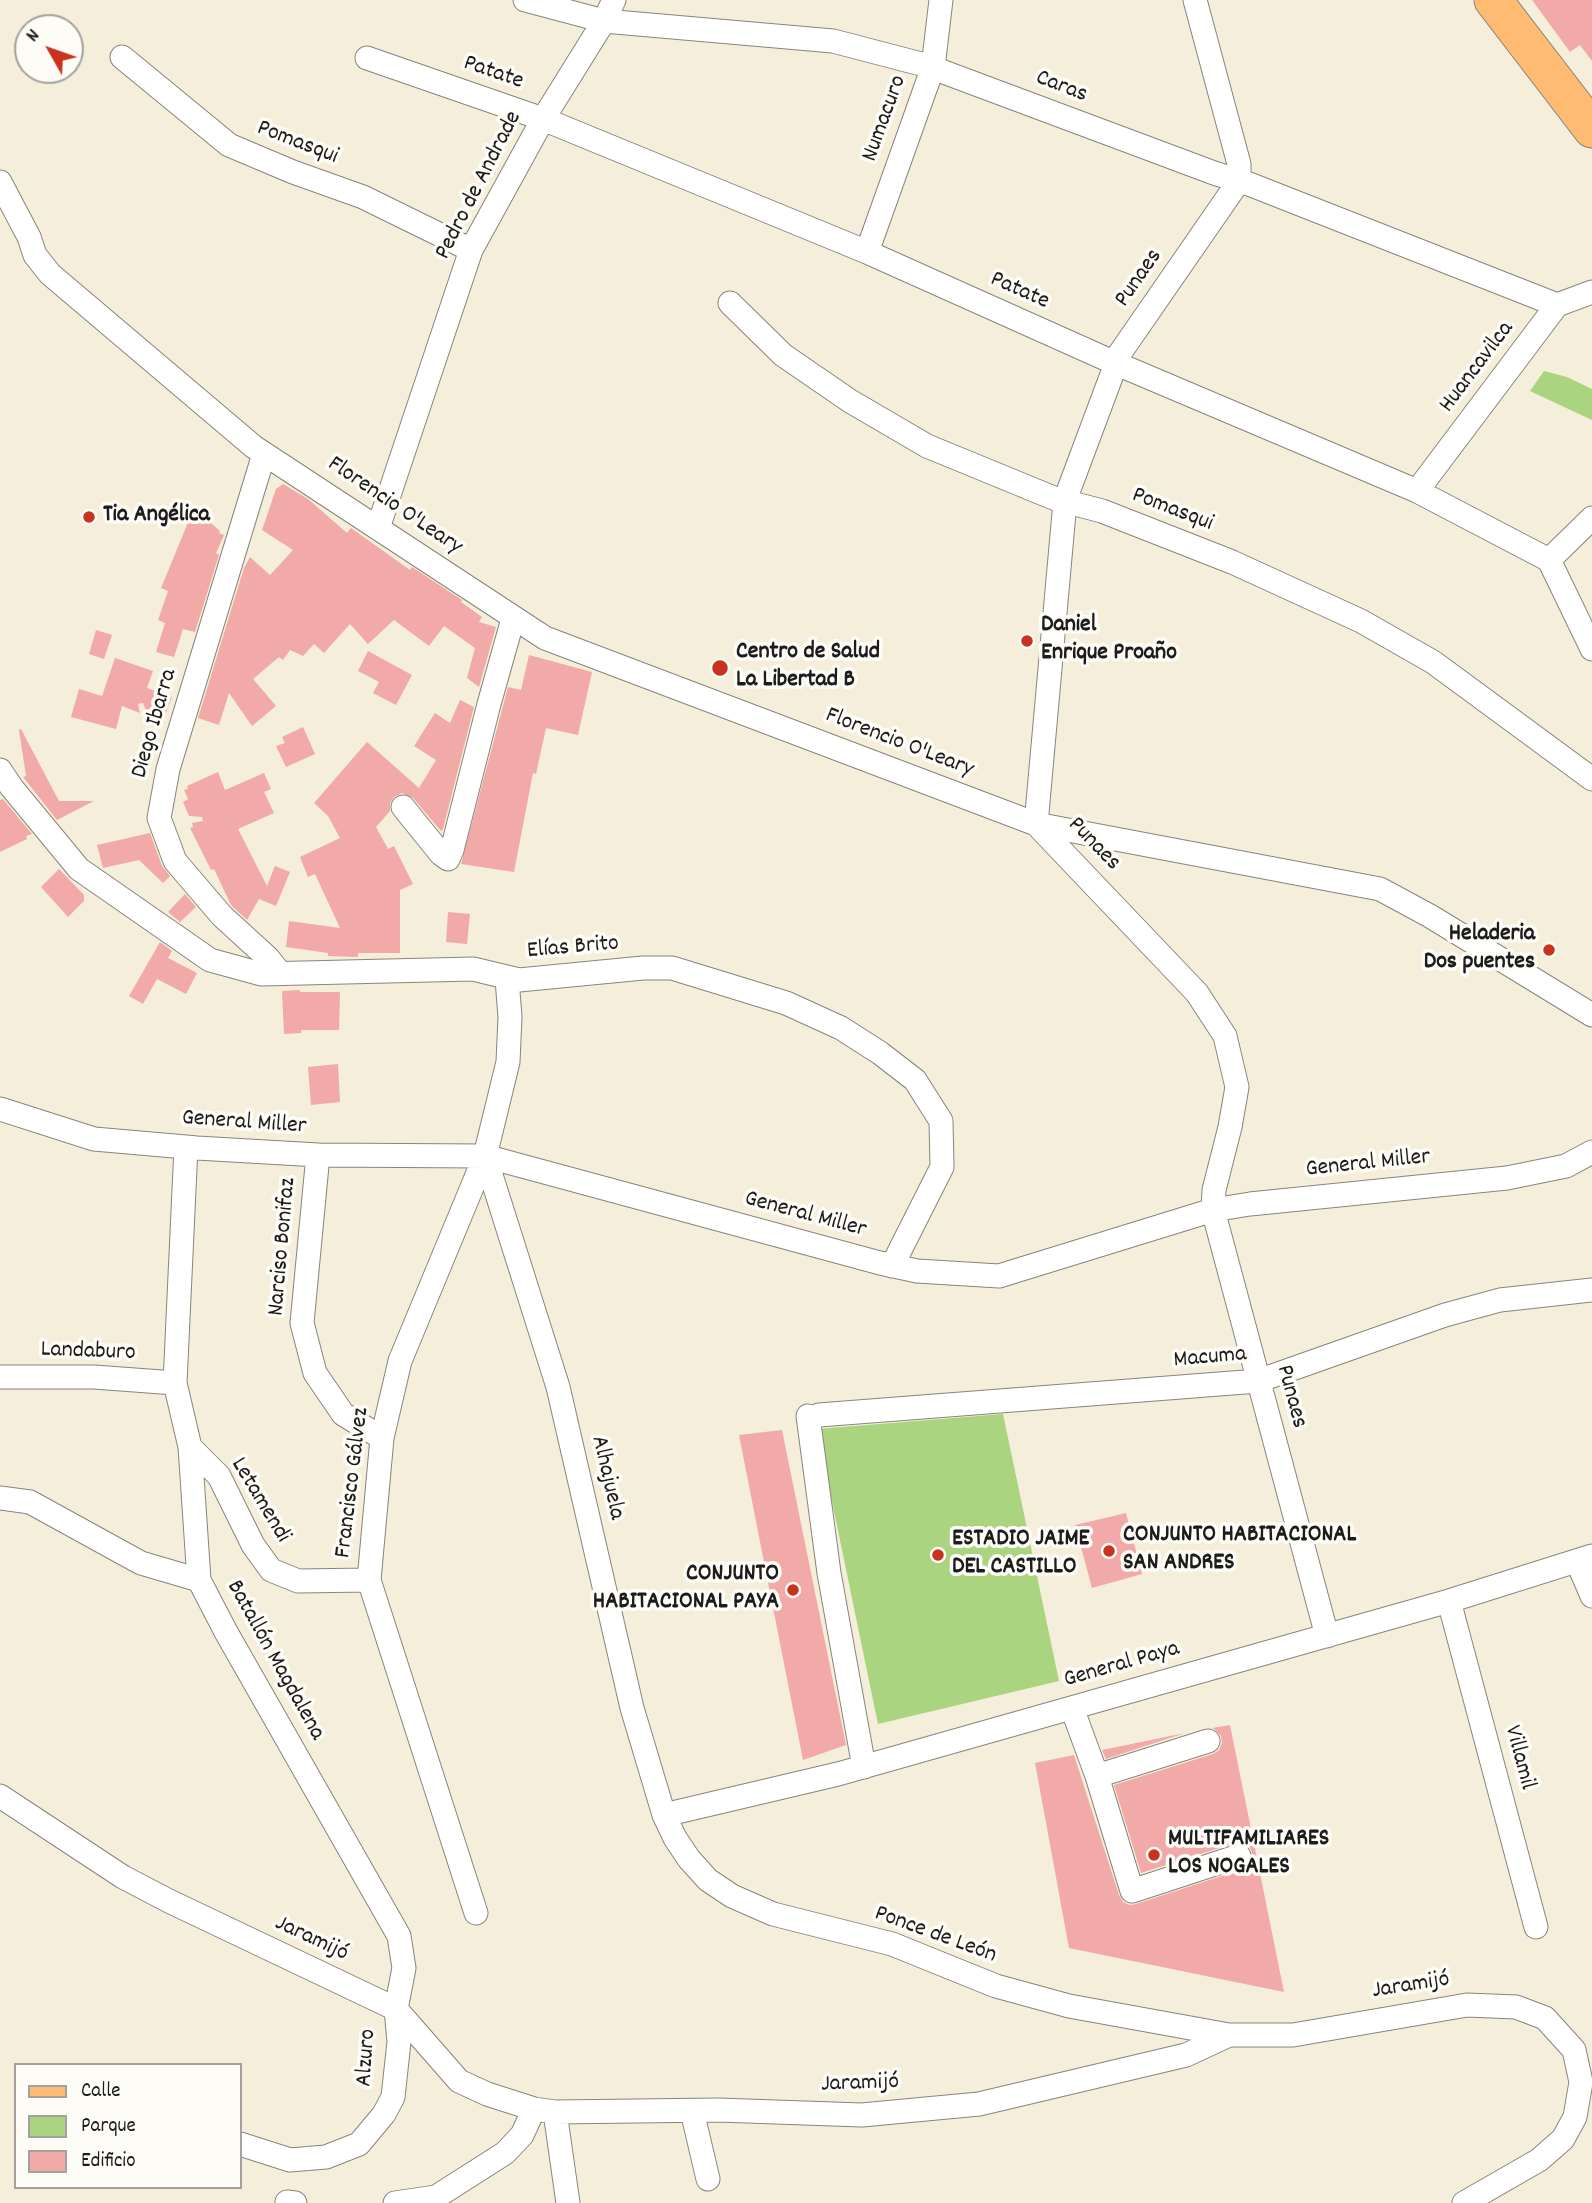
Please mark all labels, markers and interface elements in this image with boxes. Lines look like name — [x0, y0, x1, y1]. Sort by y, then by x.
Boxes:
north arrow — [14, 14, 84, 84]
text: N — [21, 24, 47, 49]
street label: Patate — [459, 50, 527, 98]
street label: Caras — [1031, 65, 1091, 111]
street label: Numacuro — [857, 72, 915, 166]
street label: Pedro de Andrade — [430, 107, 530, 265]
street label: Pomasqui — [252, 115, 342, 173]
street label: Punaes — [1110, 244, 1170, 314]
street label: Patate — [985, 266, 1053, 318]
street label: Huancavilca — [1434, 317, 1522, 419]
street label: Florencio O'Leary — [321, 451, 467, 563]
street label: Pomasqui — [1127, 482, 1217, 540]
place label: Tia Angélica — [103, 503, 210, 531]
marker: Tia Angélica — [81, 509, 97, 525]
place label: Daniel Enrique Proaño — [1041, 613, 1177, 669]
marker: Daniel Enrique Proaño — [1019, 633, 1035, 649]
place label: Centro de Salud La Libertad B — [736, 640, 880, 696]
marker: Centro de Salud La Libertad B — [710, 658, 730, 678]
street label: Diego Ibarra — [127, 666, 185, 782]
street label: Florencio O'Leary — [821, 702, 977, 786]
street label: Punaes — [1060, 812, 1126, 878]
place label: Heladeria Dos puentes — [1424, 922, 1535, 978]
street label: Elías Brito — [526, 931, 620, 967]
marker: Heladeria Dos puentes — [1541, 942, 1557, 958]
street label: General Miller — [181, 1105, 307, 1143]
street label: General Miller — [1304, 1144, 1432, 1186]
street label: Narciso Bonifaz — [264, 1177, 304, 1317]
street label: General Miller — [741, 1186, 869, 1246]
street label: Landaburo — [40, 1337, 136, 1369]
street label: Macuma — [1172, 1341, 1248, 1377]
street label: Punaes — [1268, 1362, 1312, 1432]
street label: Francisco Gálvez — [330, 1406, 378, 1560]
street label: Alhajuela — [582, 1433, 630, 1523]
street label: Letamendi — [222, 1453, 296, 1549]
place label: CONJUNTO HABITACIONAL SAN ANDRES — [1123, 1523, 1356, 1579]
place label: ESTADIO JAIME DEL CASTILLO — [952, 1527, 1090, 1583]
marker: CONJUNTO HABITACIONAL SAN ANDRES — [1101, 1543, 1117, 1559]
marker: ESTADIO JAIME DEL CASTILLO — [930, 1547, 946, 1563]
place label: CONJUNTO HABITACIONAL PAYA — [593, 1562, 779, 1618]
street label: Batallón Magdalena — [218, 1576, 330, 1746]
marker: CONJUNTO HABITACIONAL PAYA — [785, 1582, 801, 1598]
street label: General Paya — [1061, 1636, 1183, 1696]
street label: Villamil — [1496, 1723, 1540, 1793]
place label: MULTIFAMILIARES LOS NOGALES — [1168, 1827, 1329, 1883]
marker: MULTIFAMILIARES LOS NOGALES — [1146, 1847, 1162, 1863]
street label: Ponce de León — [870, 1901, 1000, 1971]
street label: Jaramijó — [270, 1910, 352, 1970]
street label: Jaramijó — [1370, 1967, 1452, 2007]
street label: Alzuro — [352, 2028, 384, 2088]
legend — [14, 2063, 242, 2189]
street label: Jaramijó — [821, 2069, 899, 2101]
text: Calle — [81, 2077, 120, 2107]
text: Parque — [81, 2112, 136, 2142]
text: Edificio — [81, 2147, 136, 2177]

